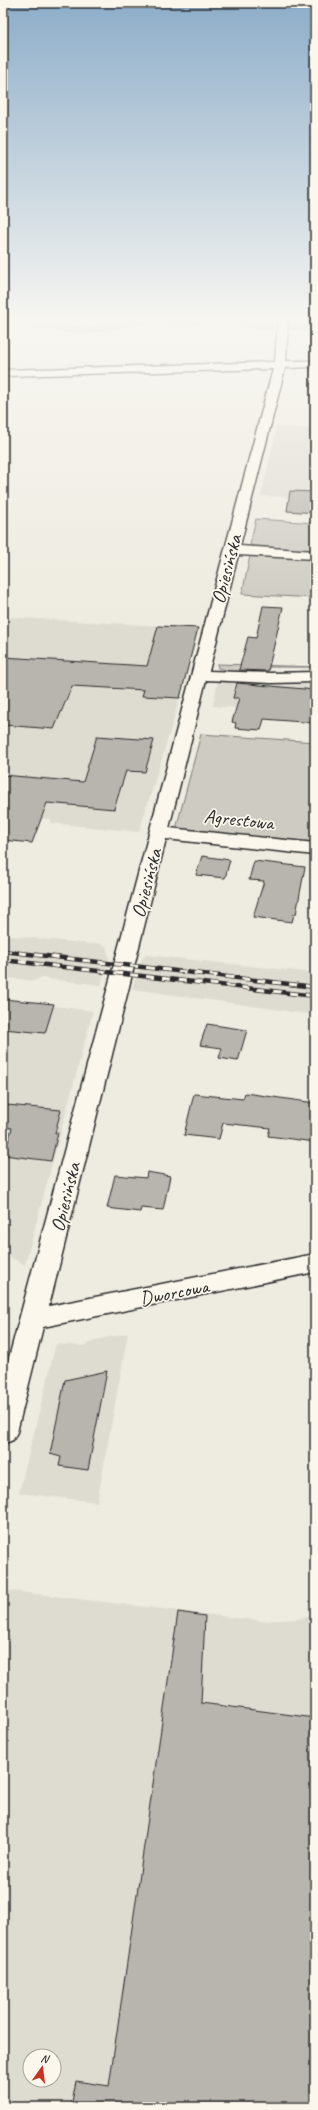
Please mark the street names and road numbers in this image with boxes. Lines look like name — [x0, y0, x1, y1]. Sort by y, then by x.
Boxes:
street label: Opiesińska — [205, 531, 248, 606]
street label: Agrestowa — [203, 803, 277, 836]
street label: Opiesińska — [125, 845, 168, 920]
street label: Opiesińska — [45, 1159, 86, 1234]
street label: Dworcowa — [138, 1273, 212, 1311]

